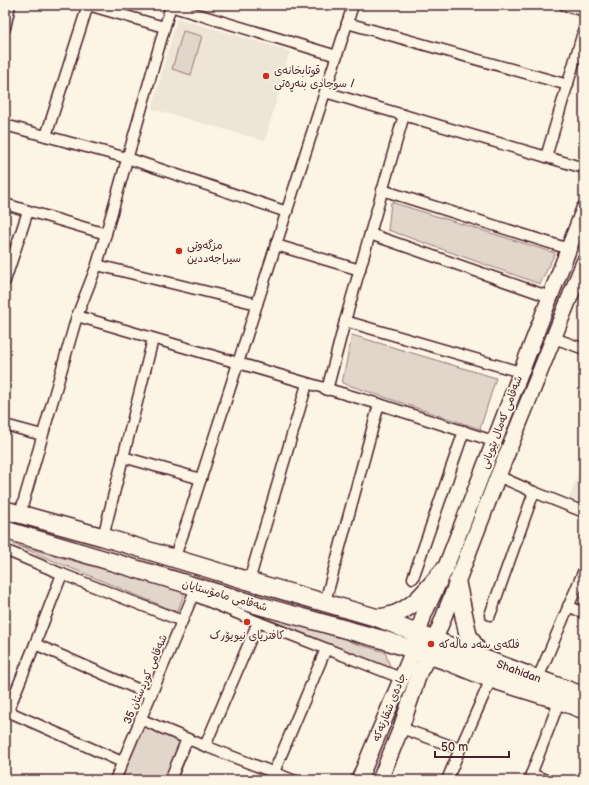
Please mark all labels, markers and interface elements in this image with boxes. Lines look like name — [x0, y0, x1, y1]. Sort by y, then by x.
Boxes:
place label: قوتابخانەی سوجادی بنەڕەتی / — [274, 64, 355, 92]
marker: قوتابخانەی سوجادی بنەڕەتی / — [261, 71, 271, 81]
place label: مزگەوتی سیراجەددین — [187, 239, 241, 265]
marker: مزگەوتی سیراجەددین — [174, 246, 184, 256]
street label: شەقامی کەمال بێویانی — [478, 374, 526, 471]
street label: شەقامی مامۆستایان — [180, 577, 269, 615]
marker: کافتریای نیویۆرک — [242, 617, 252, 627]
place label: کافتریای نیویۆرک — [210, 629, 284, 643]
street label: شەقامی کوردستان 35 — [121, 632, 171, 726]
place label: فلکەی سەد ماڵەکە — [439, 636, 520, 651]
marker: فلکەی سەد ماڵەکە — [426, 639, 436, 649]
street label: Shahidan — [495, 657, 543, 686]
street label: جادەی شقارتەکە — [370, 671, 409, 743]
scale bar — [435, 733, 509, 759]
text: 50 m — [441, 740, 468, 755]

